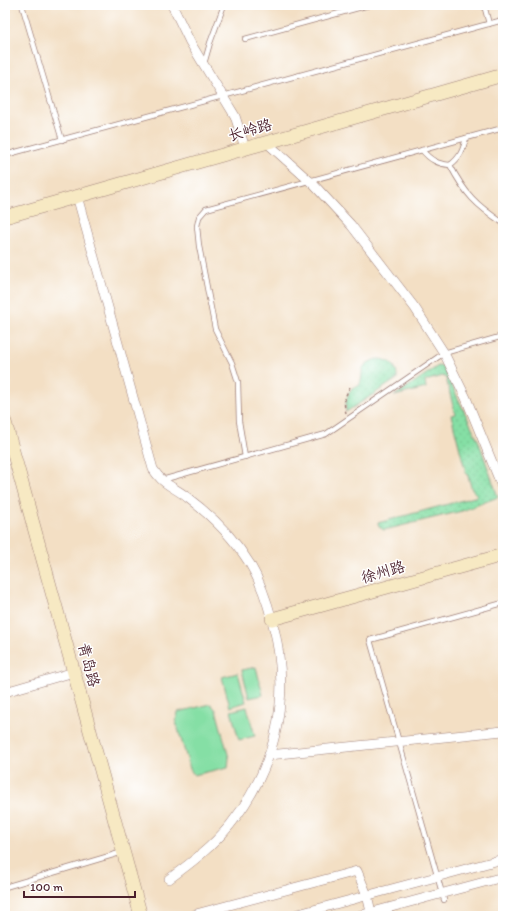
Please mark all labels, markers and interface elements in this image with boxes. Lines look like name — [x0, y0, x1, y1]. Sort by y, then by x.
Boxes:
street label: 长岭路 — [226, 115, 274, 145]
street label: 徐州路 — [359, 557, 407, 587]
street label: 青岛路 — [74, 641, 104, 689]
scale bar — [24, 873, 135, 899]
text: 100 m — [30, 880, 63, 894]

